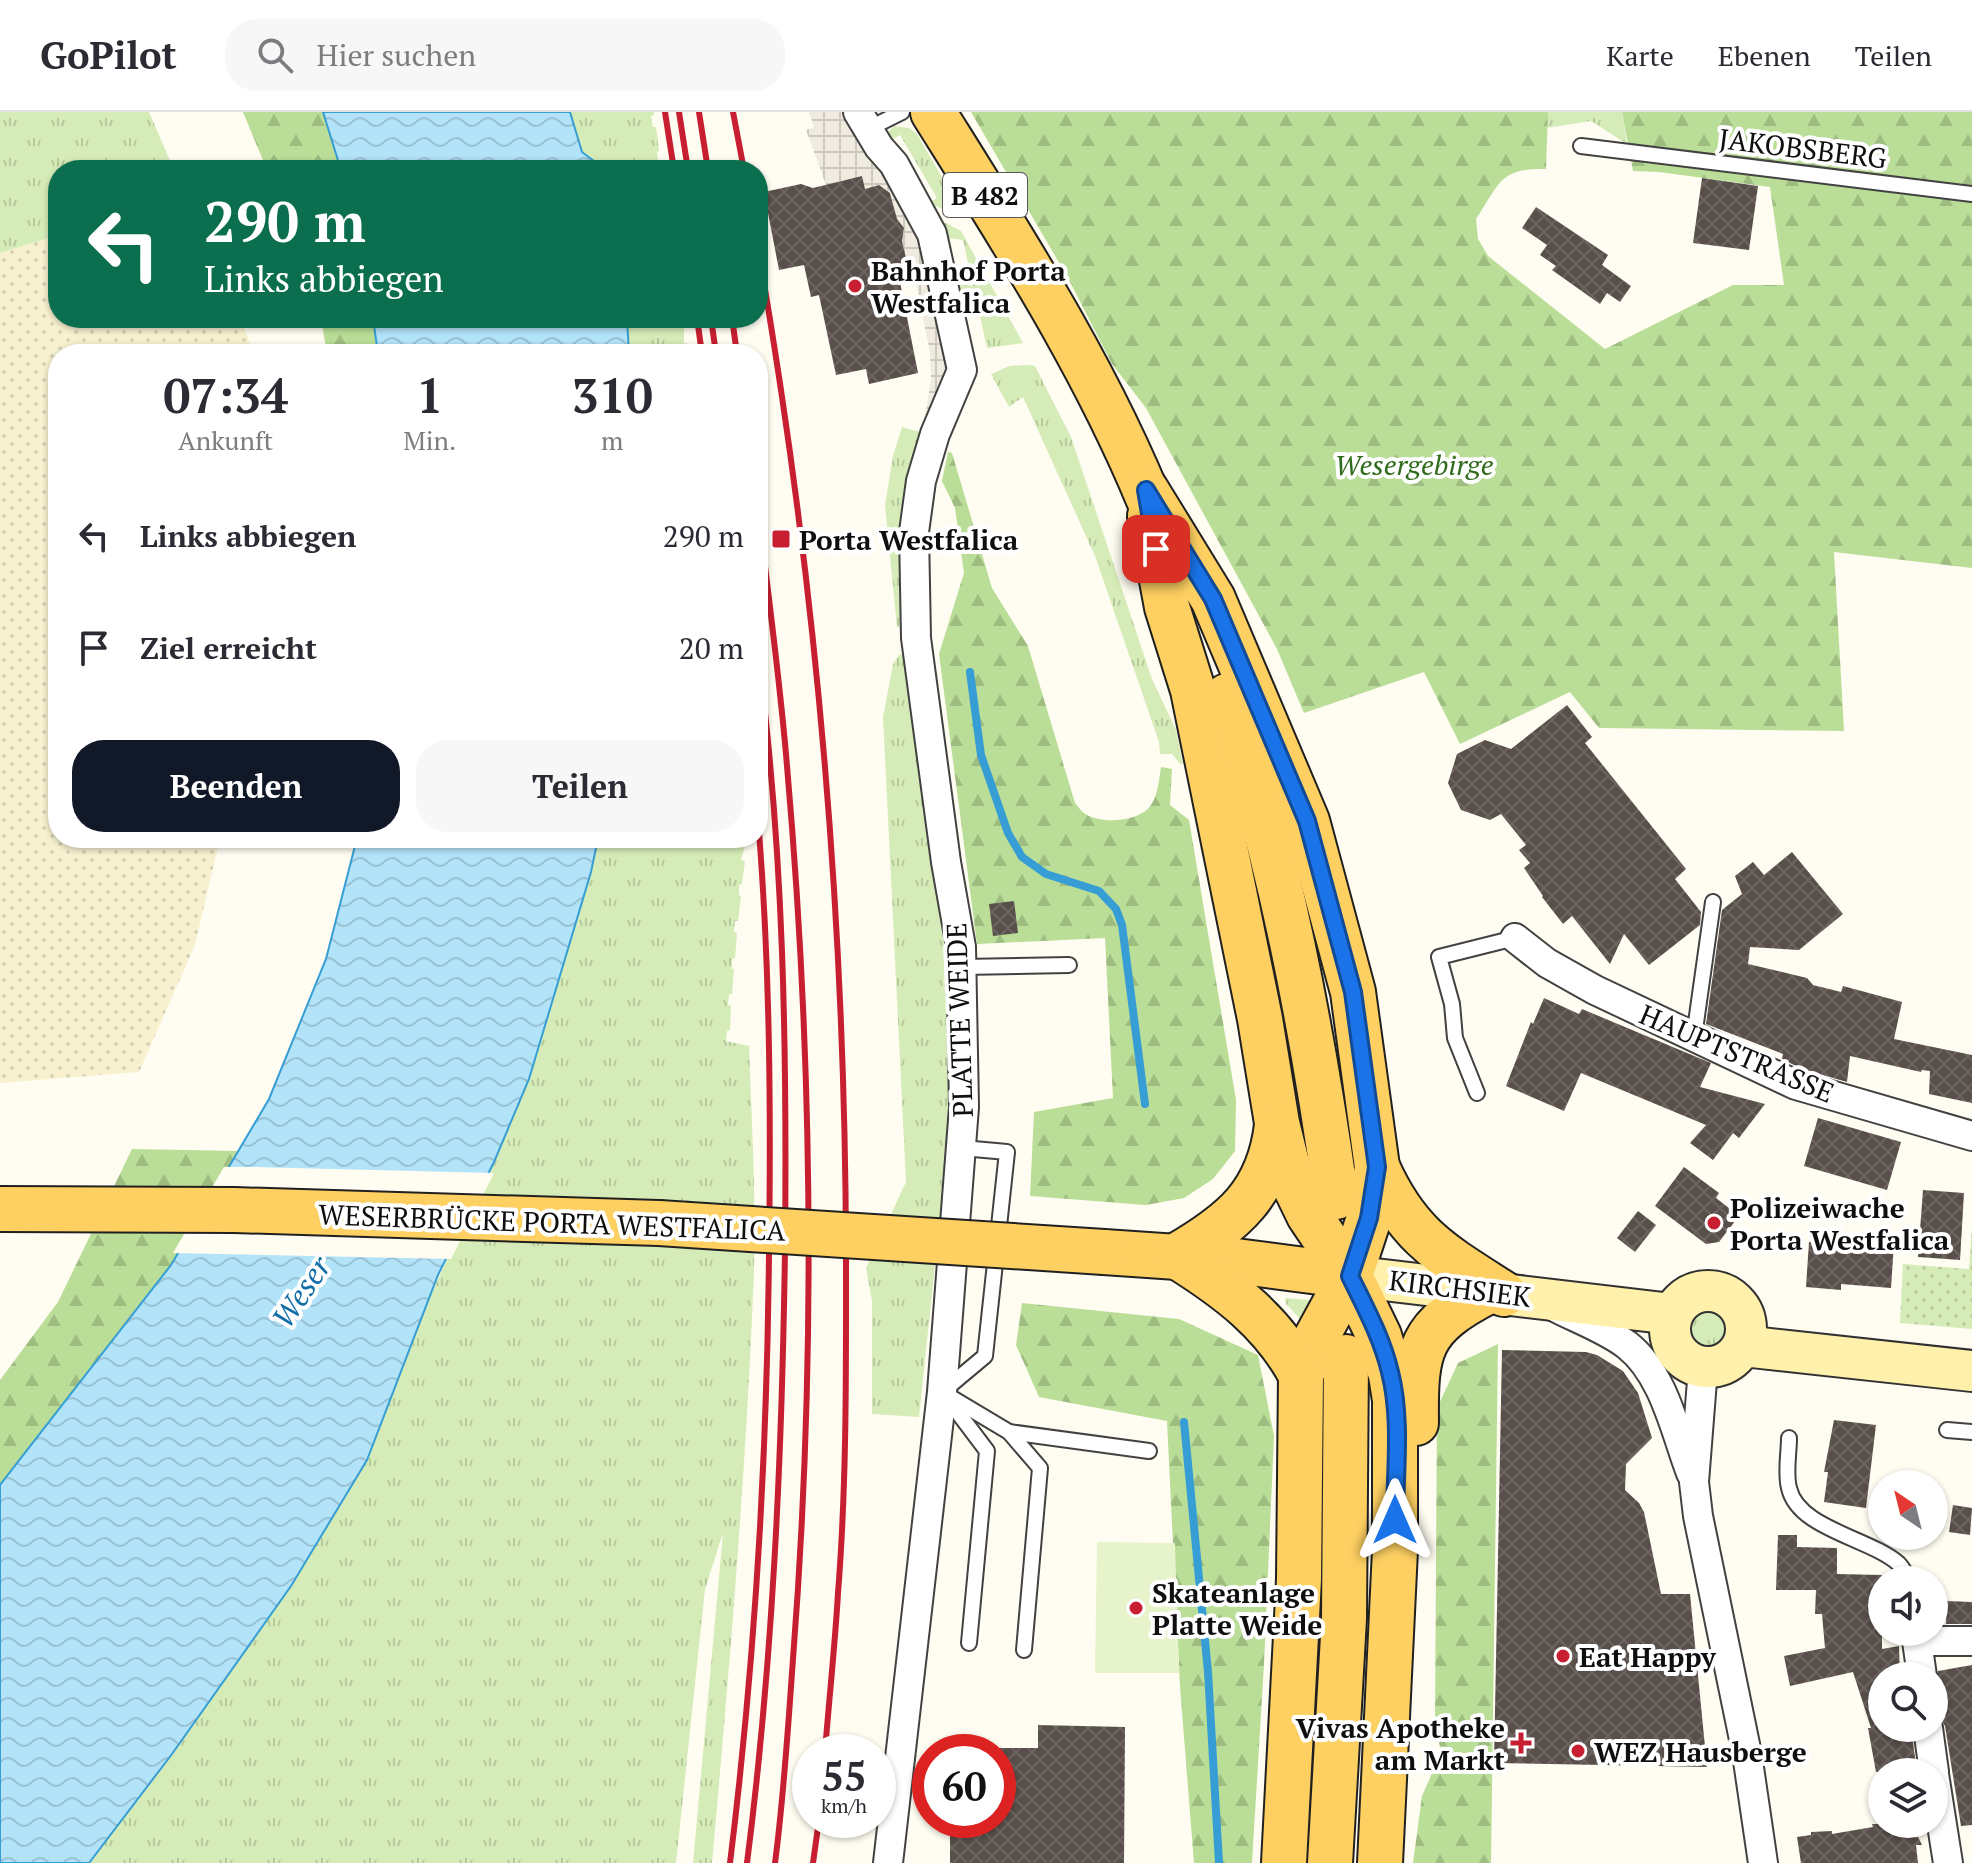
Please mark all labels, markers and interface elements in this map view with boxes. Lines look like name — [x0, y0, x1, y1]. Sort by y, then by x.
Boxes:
search box — [225, 19, 785, 91]
text: GoPilot — [40, 30, 177, 80]
icon: search — [253, 33, 297, 77]
text: Hier suchen — [317, 35, 476, 75]
text: Karte — [1606, 37, 1674, 74]
text: Ebenen — [1718, 37, 1811, 74]
text: Teilen — [1855, 37, 1932, 74]
street label: JAKOBSBERG — [1717, 119, 1889, 177]
road number: B 482 — [943, 173, 1027, 217]
text: 290 m — [204, 184, 366, 258]
icon: left — [72, 192, 176, 296]
place label: Bahnhof Porta Westfalica — [871, 252, 1066, 321]
text: Links abbiegen — [204, 255, 444, 302]
marker: Bahnhof Porta Westfalica — [846, 277, 864, 295]
text: 07:34 — [163, 363, 288, 427]
text: 1 — [416, 363, 443, 427]
text: 310 — [571, 363, 653, 427]
text: Ankunft — [178, 423, 273, 457]
text: Min. — [403, 423, 456, 457]
text: m — [601, 423, 623, 457]
park label: Wesergebirge — [1335, 446, 1494, 483]
icon: left — [72, 514, 116, 558]
pin — [1122, 515, 1190, 583]
text: Links abbiegen — [140, 516, 356, 556]
text: 290 m — [663, 516, 744, 556]
place label: Porta Westfalica — [799, 521, 1019, 558]
icon: arrive — [1134, 527, 1178, 571]
marker: Porta Westfalica — [770, 528, 792, 550]
icon: arrive — [72, 626, 116, 670]
text: Ziel erreicht — [140, 628, 317, 668]
text: 20 m — [679, 628, 744, 668]
button: Beenden — [72, 740, 400, 832]
button: Teilen — [416, 740, 744, 832]
street label: PLATTE WEIDE — [937, 922, 981, 1118]
street label: HAUPTSTRASSE — [1634, 995, 1840, 1111]
place label: Polizeiwache Porta Westfalica — [1730, 1189, 1950, 1258]
street label: WESERBRÜCKE PORTA WESTFALICA — [318, 1195, 787, 1249]
marker: Polizeiwache Porta Westfalica — [1705, 1214, 1723, 1232]
water label: Weser — [263, 1247, 340, 1335]
street label: KIRCHSIEK — [1387, 1261, 1534, 1315]
north arrow — [1868, 1470, 1948, 1550]
map controls — [1868, 1470, 1948, 1838]
position arrow — [1353, 1478, 1437, 1562]
button: sound — [1868, 1566, 1948, 1646]
place label: Skateanlage Platte Weide — [1152, 1574, 1322, 1643]
marker: Skateanlage Platte Weide — [1127, 1599, 1145, 1617]
place label: Eat Happy — [1579, 1638, 1717, 1675]
marker: Eat Happy — [1554, 1647, 1572, 1665]
button: search — [1868, 1662, 1948, 1742]
place label: Vivas Apotheke am Markt — [1296, 1709, 1505, 1778]
place label: WEZ Hausberge — [1594, 1733, 1807, 1770]
speed limit sign: 60 — [912, 1734, 1016, 1838]
marker: Vivas Apotheke am Markt — [1512, 1734, 1530, 1752]
marker: WEZ Hausberge — [1569, 1742, 1587, 1760]
text: 55 — [821, 1749, 867, 1802]
button: layers — [1868, 1758, 1948, 1838]
text: km/h — [821, 1792, 867, 1819]

